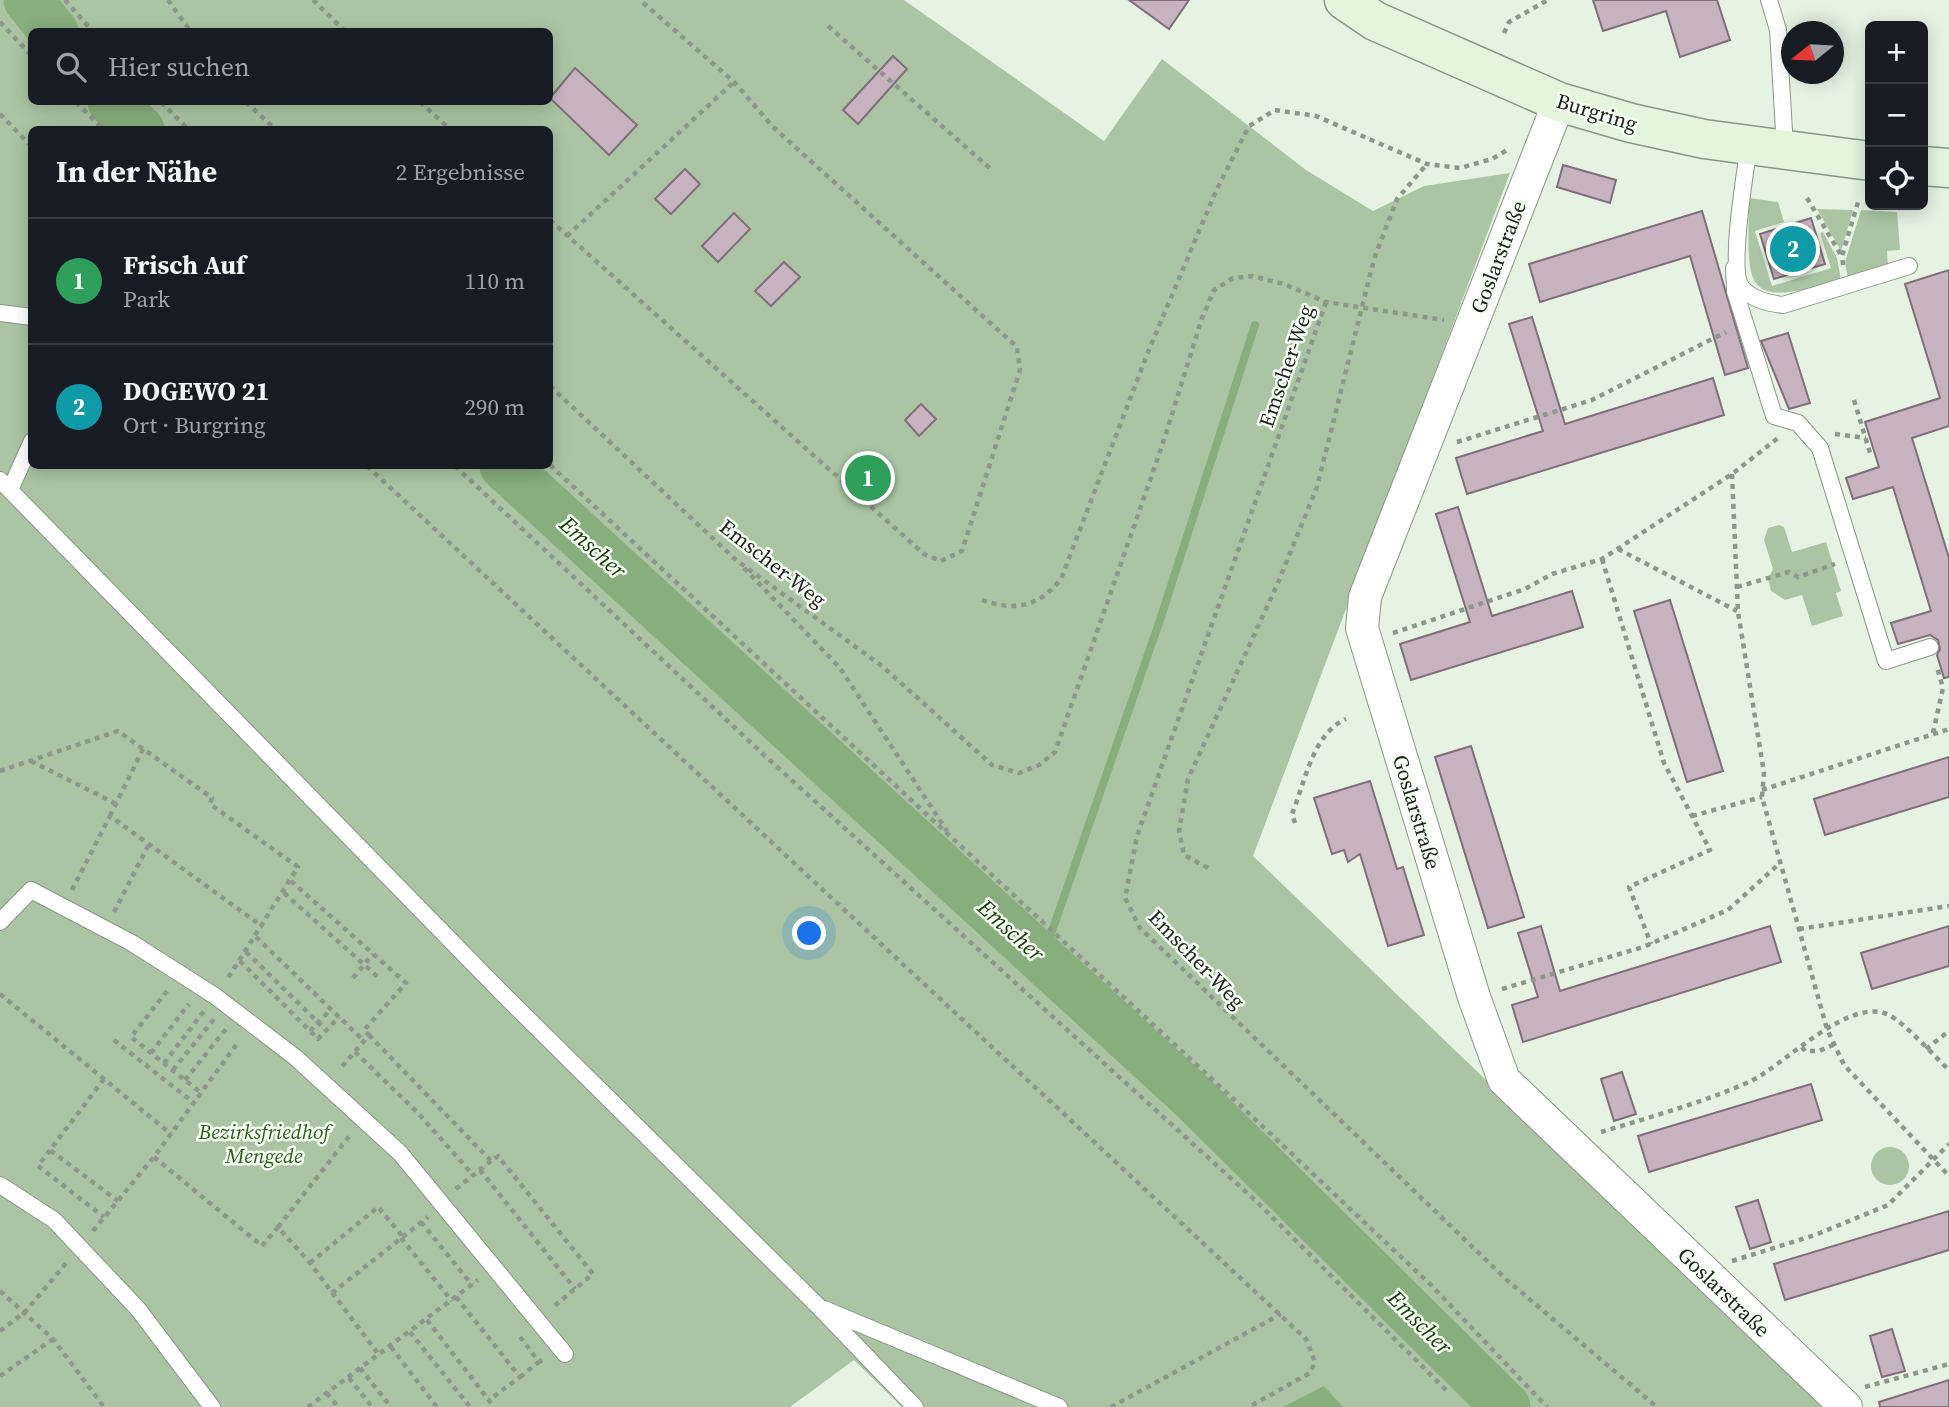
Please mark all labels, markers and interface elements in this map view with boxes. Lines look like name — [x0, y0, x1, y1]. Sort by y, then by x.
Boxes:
north arrow — [1781, 21, 1844, 84]
map controls — [1865, 21, 1928, 210]
button: + — [1865, 21, 1928, 84]
search box — [28, 28, 553, 105]
icon: search — [52, 48, 90, 86]
text: Hier suchen — [108, 49, 250, 85]
button: − — [1865, 84, 1928, 147]
street label: Burgring — [1553, 86, 1641, 138]
button: locate — [1865, 147, 1928, 210]
text: In der Nähe — [56, 151, 217, 192]
text: 2 Ergebnisse — [396, 156, 525, 188]
street label: Goslarstraße — [1463, 196, 1533, 318]
pin: 2 — [1770, 223, 1816, 275]
text: Frisch Auf — [123, 247, 245, 283]
text: 1 — [73, 265, 85, 297]
text: 110 m — [464, 265, 525, 297]
text: Park — [123, 283, 170, 315]
street label: Emscher-Weg — [1251, 301, 1321, 431]
text: DOGEWO 21 — [123, 373, 270, 409]
text: 2 — [73, 391, 85, 423]
text: 290 m — [464, 391, 525, 423]
text: Ort · Burgring — [123, 409, 266, 441]
pin: 1 — [845, 452, 891, 504]
water label: Emscher — [552, 508, 634, 586]
street label: Emscher-Weg — [714, 512, 832, 614]
street label: Goslarstraße — [1386, 751, 1448, 873]
water label: Emscher — [970, 891, 1052, 969]
street label: Emscher-Weg — [1142, 903, 1252, 1015]
your location — [792, 916, 826, 950]
park label: Bezirksfriedhof Mengede — [197, 1117, 333, 1170]
street label: Goslarstraße — [1671, 1240, 1777, 1344]
water label: Emscher — [1380, 1282, 1460, 1362]

